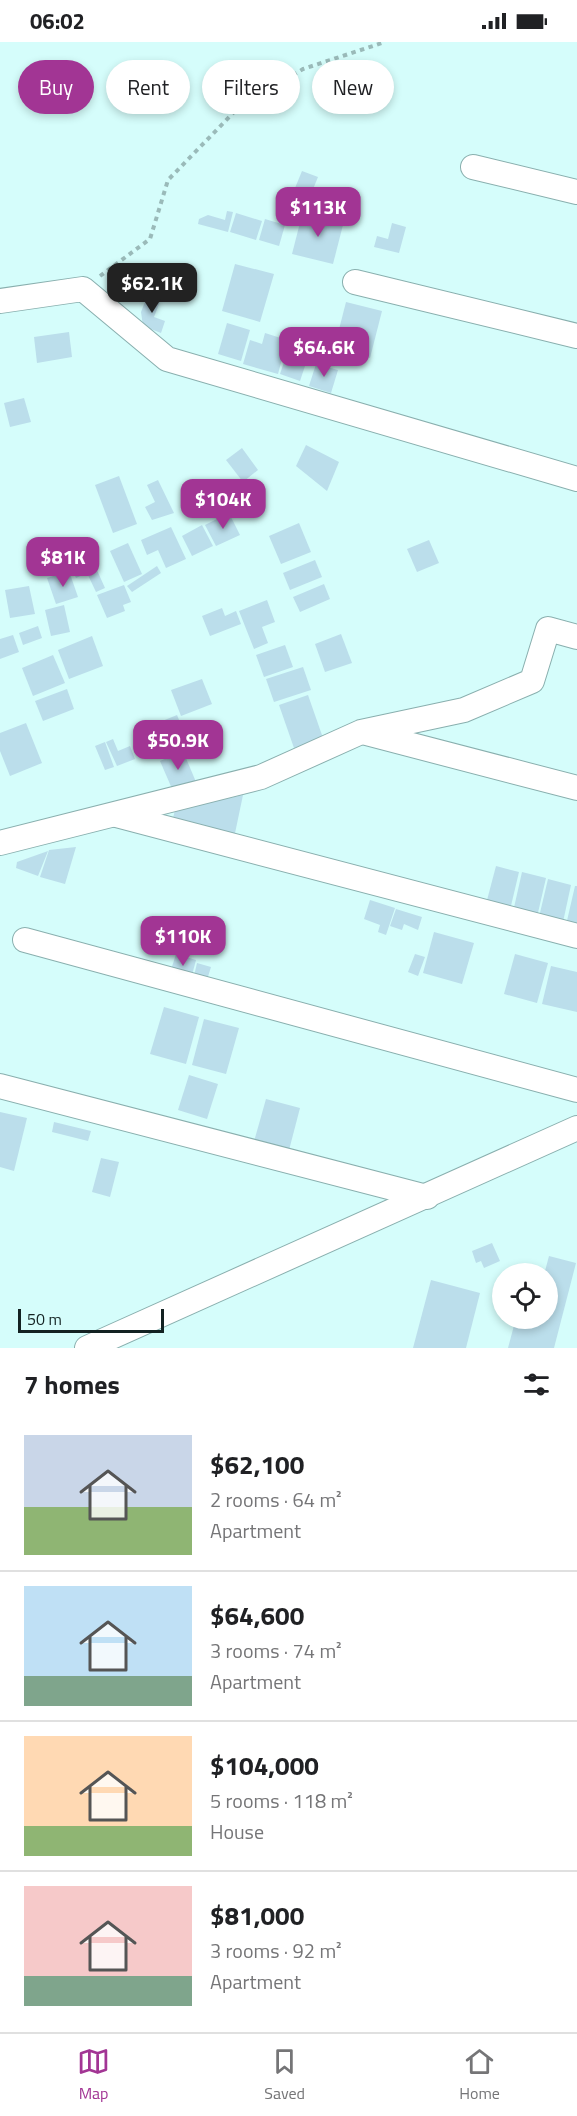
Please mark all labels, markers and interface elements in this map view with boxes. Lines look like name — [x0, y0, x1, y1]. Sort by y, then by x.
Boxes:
text: 06:02 — [30, 4, 85, 38]
chip: Buy — [18, 60, 94, 114]
chip: Rent — [106, 60, 190, 114]
chip: Filters — [202, 60, 300, 114]
chip: New — [312, 60, 394, 114]
pin: $113K — [276, 187, 360, 238]
text: $113K — [290, 191, 346, 222]
pin: $62.1K — [103, 263, 201, 314]
text: $62.1K — [121, 267, 183, 298]
pin: $64.6K — [275, 327, 373, 378]
text: $64.6K — [293, 331, 355, 362]
pin: $104K — [181, 479, 265, 530]
text: $104K — [195, 483, 251, 514]
pin: $81K — [27, 537, 99, 588]
text: $81K — [40, 541, 86, 572]
pin: $50.9K — [129, 720, 227, 771]
text: $50.9K — [147, 724, 209, 755]
pin: $110K — [141, 916, 225, 967]
text: $110K — [155, 920, 211, 951]
map controls — [492, 1263, 558, 1329]
button: locate — [492, 1263, 558, 1329]
scale bar — [18, 1306, 164, 1334]
text: 50 m — [27, 1307, 62, 1331]
text: 7 homes — [24, 1365, 120, 1404]
icon: filters — [520, 1368, 553, 1401]
text: $62,100 — [210, 1445, 304, 1484]
icon: home — [72, 1459, 144, 1531]
text: 2 rooms · 64 m² — [210, 1484, 342, 1515]
text: Apartment — [210, 1515, 301, 1546]
text: $64,600 — [210, 1596, 304, 1635]
icon: home — [72, 1610, 144, 1682]
text: 3 rooms · 74 m² — [210, 1635, 342, 1666]
text: Apartment — [210, 1666, 301, 1697]
text: $104,000 — [210, 1746, 319, 1785]
icon: home — [72, 1760, 144, 1832]
text: 5 rooms · 118 m² — [210, 1785, 353, 1816]
text: House — [210, 1816, 264, 1847]
text: $81,000 — [210, 1896, 304, 1935]
icon: home — [72, 1910, 144, 1982]
text: 3 rooms · 92 m² — [210, 1935, 342, 1966]
text: Apartment — [210, 1966, 301, 1997]
tab: Map — [77, 2045, 110, 2105]
tab: Saved — [264, 2045, 305, 2105]
tab: Home — [459, 2045, 500, 2105]

